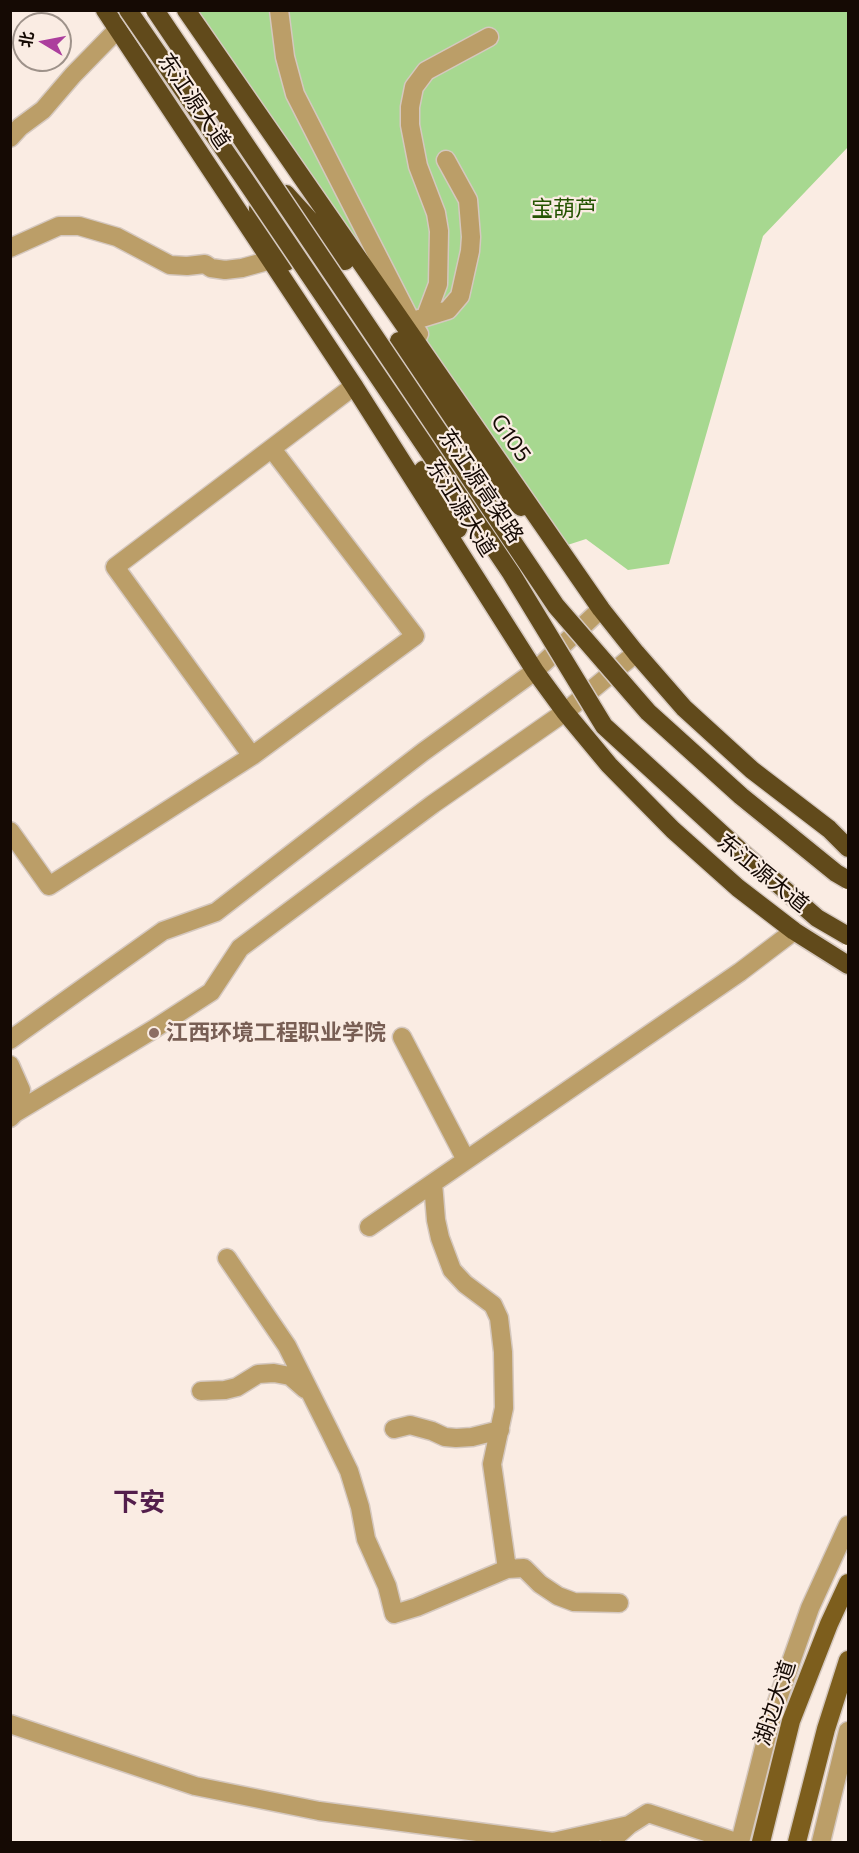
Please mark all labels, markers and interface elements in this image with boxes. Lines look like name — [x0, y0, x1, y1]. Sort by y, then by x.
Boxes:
north arrow — [12, 12, 72, 72]
text: 北 — [15, 30, 36, 49]
street label: 东江源大道 — [152, 48, 236, 154]
park label: 宝葫芦 — [531, 196, 597, 222]
street label: G105 — [485, 409, 537, 467]
street label: 东江源高架路 — [433, 424, 529, 548]
street label: 东江源大道 — [421, 454, 501, 562]
street label: 东江源大道 — [712, 828, 814, 918]
place label: 江西环境工程职业学院 — [166, 1020, 386, 1046]
marker: 江西环境工程职业学院 — [147, 1026, 161, 1040]
district label: 下安 — [113, 1486, 165, 1518]
street label: 湖边大道 — [749, 1657, 801, 1749]

